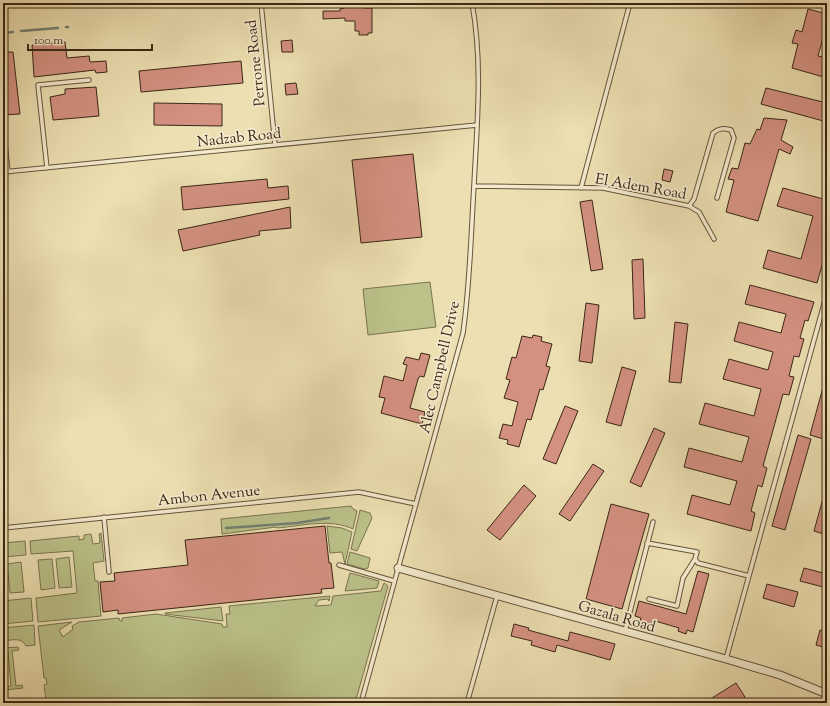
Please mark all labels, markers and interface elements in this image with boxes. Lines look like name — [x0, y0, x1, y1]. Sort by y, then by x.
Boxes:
street label: Perrone Road — [241, 18, 271, 107]
scale bar — [28, 26, 152, 52]
text: 100 m — [34, 32, 63, 50]
street label: Nadzab Road — [196, 124, 283, 153]
street label: El Adem Road — [593, 169, 689, 206]
street label: Alec Campbell Drive — [415, 299, 466, 436]
street label: Ambon Avenue — [157, 481, 261, 512]
street label: Gazala Road — [575, 596, 658, 639]

